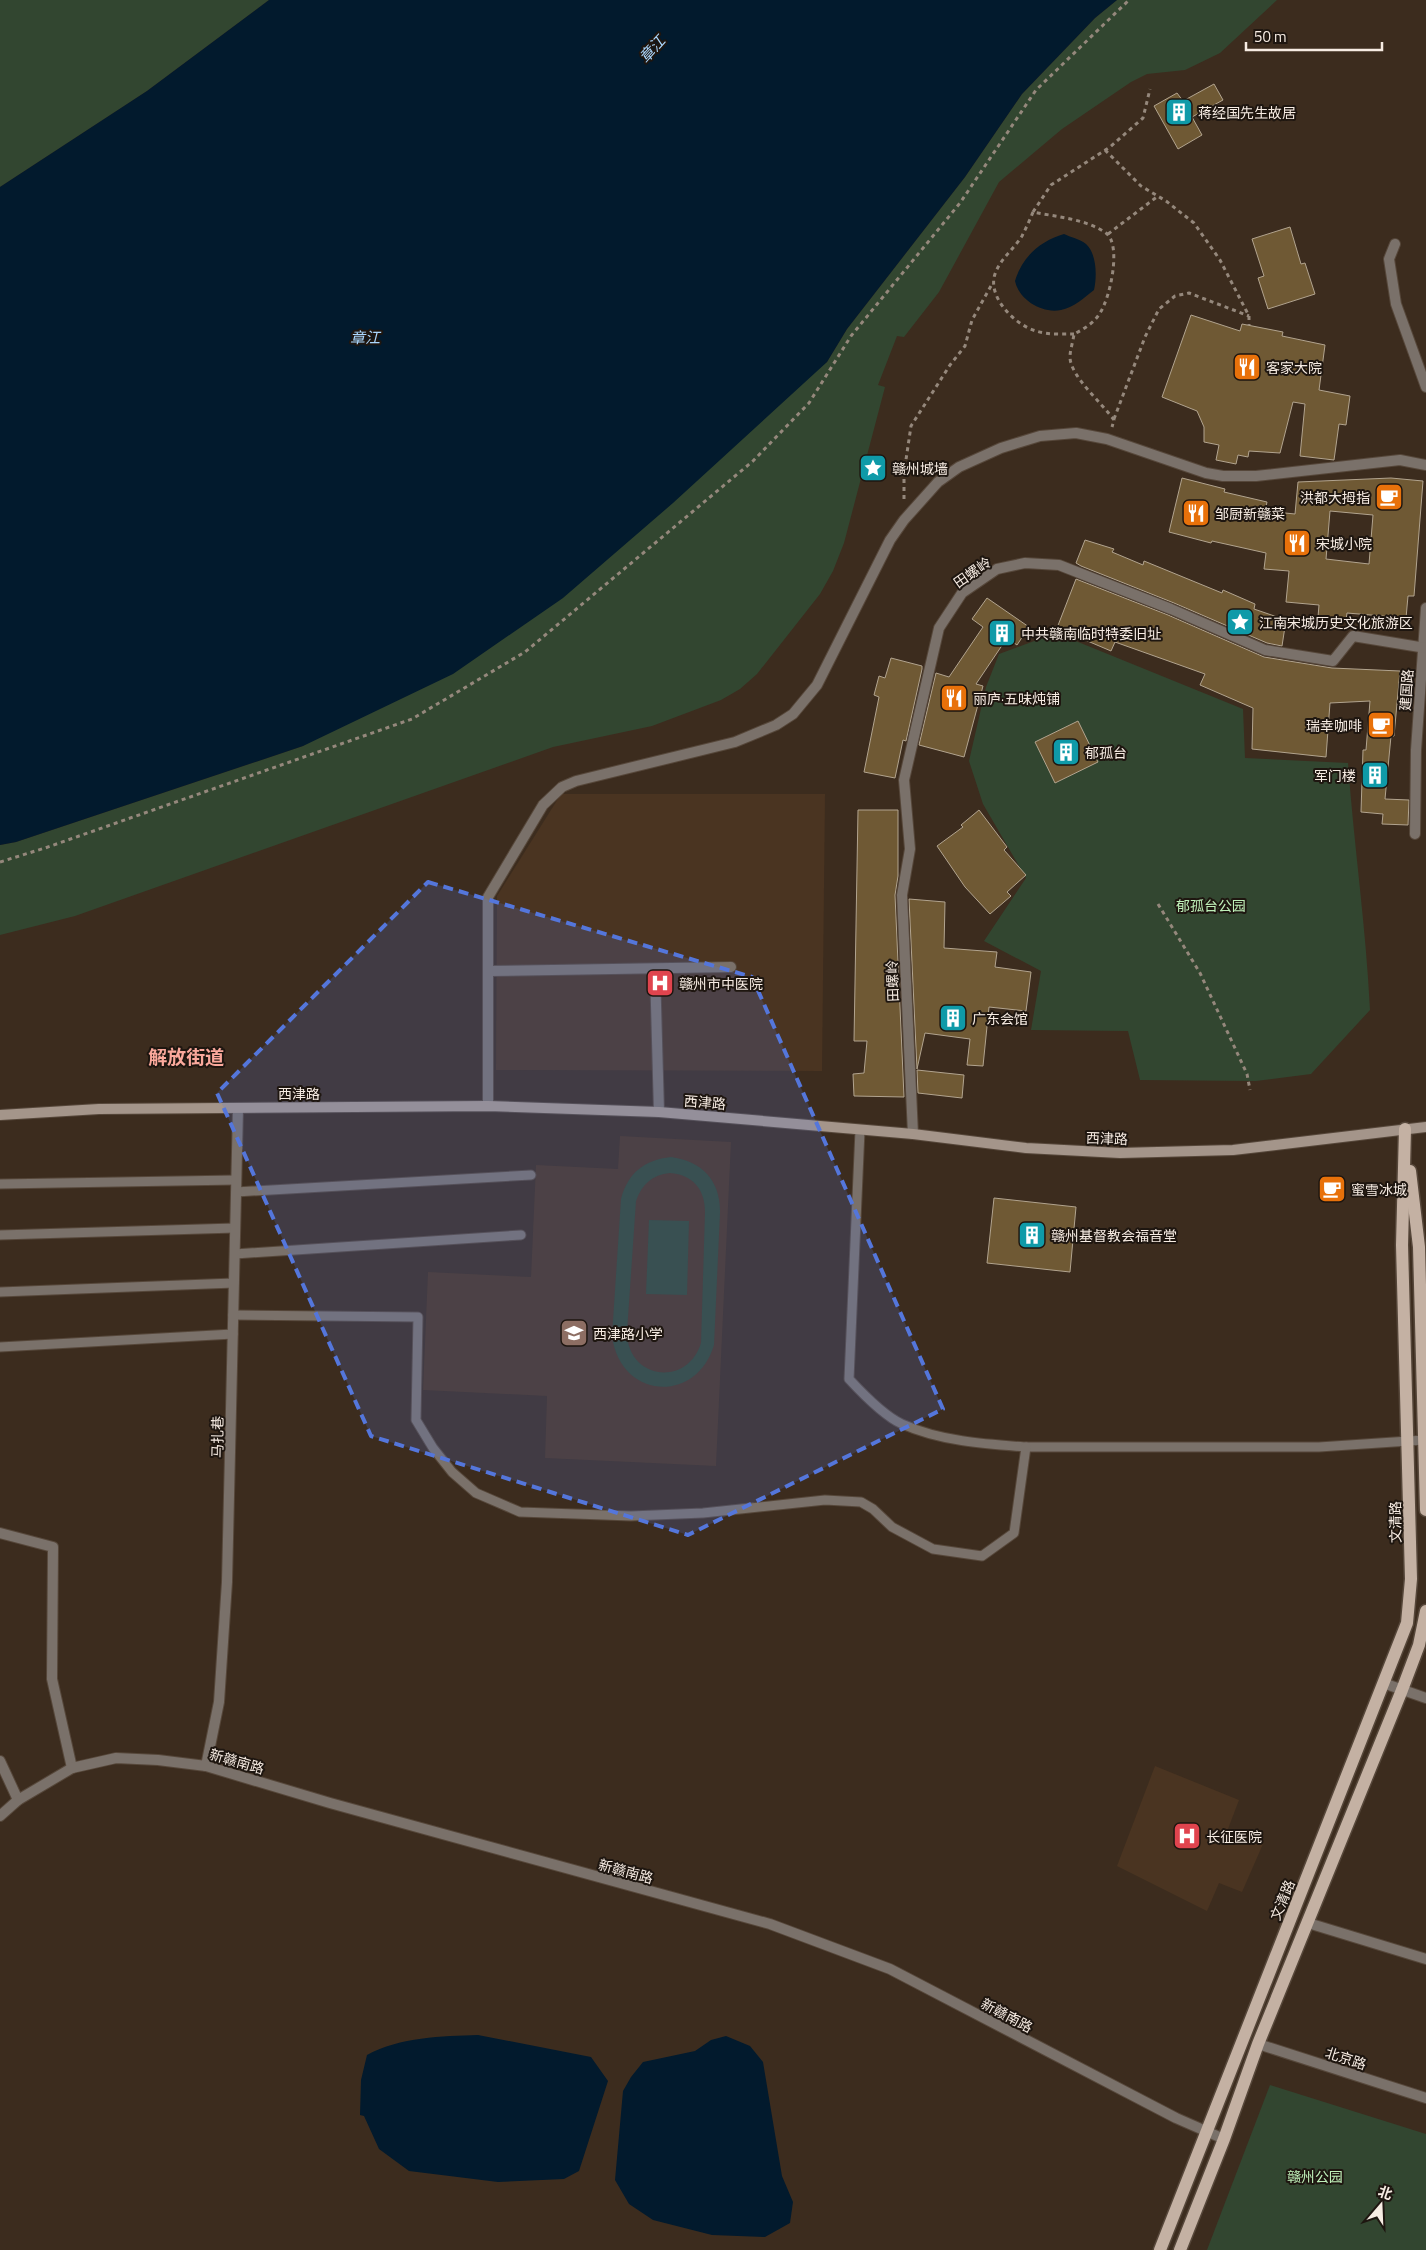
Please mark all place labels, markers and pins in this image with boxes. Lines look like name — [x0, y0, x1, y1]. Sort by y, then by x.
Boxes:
building icon: 蒋经国先生故居 — [1164, 97, 1194, 127]
place label: 蒋经国先生故居 — [1198, 102, 1296, 123]
restaurant icon: 客家大院 — [1232, 352, 1262, 382]
place label: 客家大院 — [1266, 357, 1322, 378]
place icon: 赣州城墙 — [858, 453, 888, 483]
place label: 赣州城墙 — [892, 458, 948, 479]
cafe icon: 洪都大拇指 — [1374, 482, 1404, 512]
place label: 洪都大拇指 — [1300, 487, 1370, 508]
restaurant icon: 邹厨新赣菜 — [1181, 498, 1211, 528]
place label: 邹厨新赣菜 — [1215, 503, 1285, 524]
restaurant icon: 宋城小院 — [1282, 528, 1312, 558]
place label: 宋城小院 — [1316, 533, 1372, 554]
place icon: 江南宋城历史文化旅游区 — [1225, 607, 1255, 637]
place label: 江南宋城历史文化旅游区 — [1259, 612, 1413, 633]
building icon: 中共赣南临时特委旧址 — [987, 618, 1017, 648]
place label: 中共赣南临时特委旧址 — [1021, 623, 1161, 644]
restaurant icon: 丽庐·五味炖铺 — [939, 683, 969, 713]
place label: 丽庐·五味炖铺 — [973, 688, 1060, 709]
cafe icon: 瑞幸咖啡 — [1366, 710, 1396, 740]
place label: 瑞幸咖啡 — [1306, 715, 1362, 736]
building icon: 郁孤台 — [1051, 737, 1081, 767]
place label: 郁孤台 — [1085, 742, 1127, 763]
building icon: 军门楼 — [1360, 760, 1390, 790]
place label: 军门楼 — [1314, 765, 1356, 786]
hospital icon: 赣州市中医院 — [645, 968, 675, 998]
place label: 赣州市中医院 — [679, 973, 763, 994]
building icon: 广东会馆 — [938, 1003, 968, 1033]
place label: 广东会馆 — [972, 1008, 1028, 1029]
cafe icon: 蜜雪冰城 — [1317, 1174, 1347, 1204]
place label: 蜜雪冰城 — [1351, 1179, 1407, 1200]
building icon: 赣州基督教会福音堂 — [1017, 1220, 1047, 1250]
place label: 赣州基督教会福音堂 — [1051, 1225, 1177, 1246]
school or university icon: 西津路小学 — [559, 1318, 589, 1348]
place label: 西津路小学 — [593, 1323, 663, 1344]
hospital icon: 长征医院 — [1172, 1821, 1202, 1851]
place label: 长征医院 — [1206, 1826, 1262, 1847]

